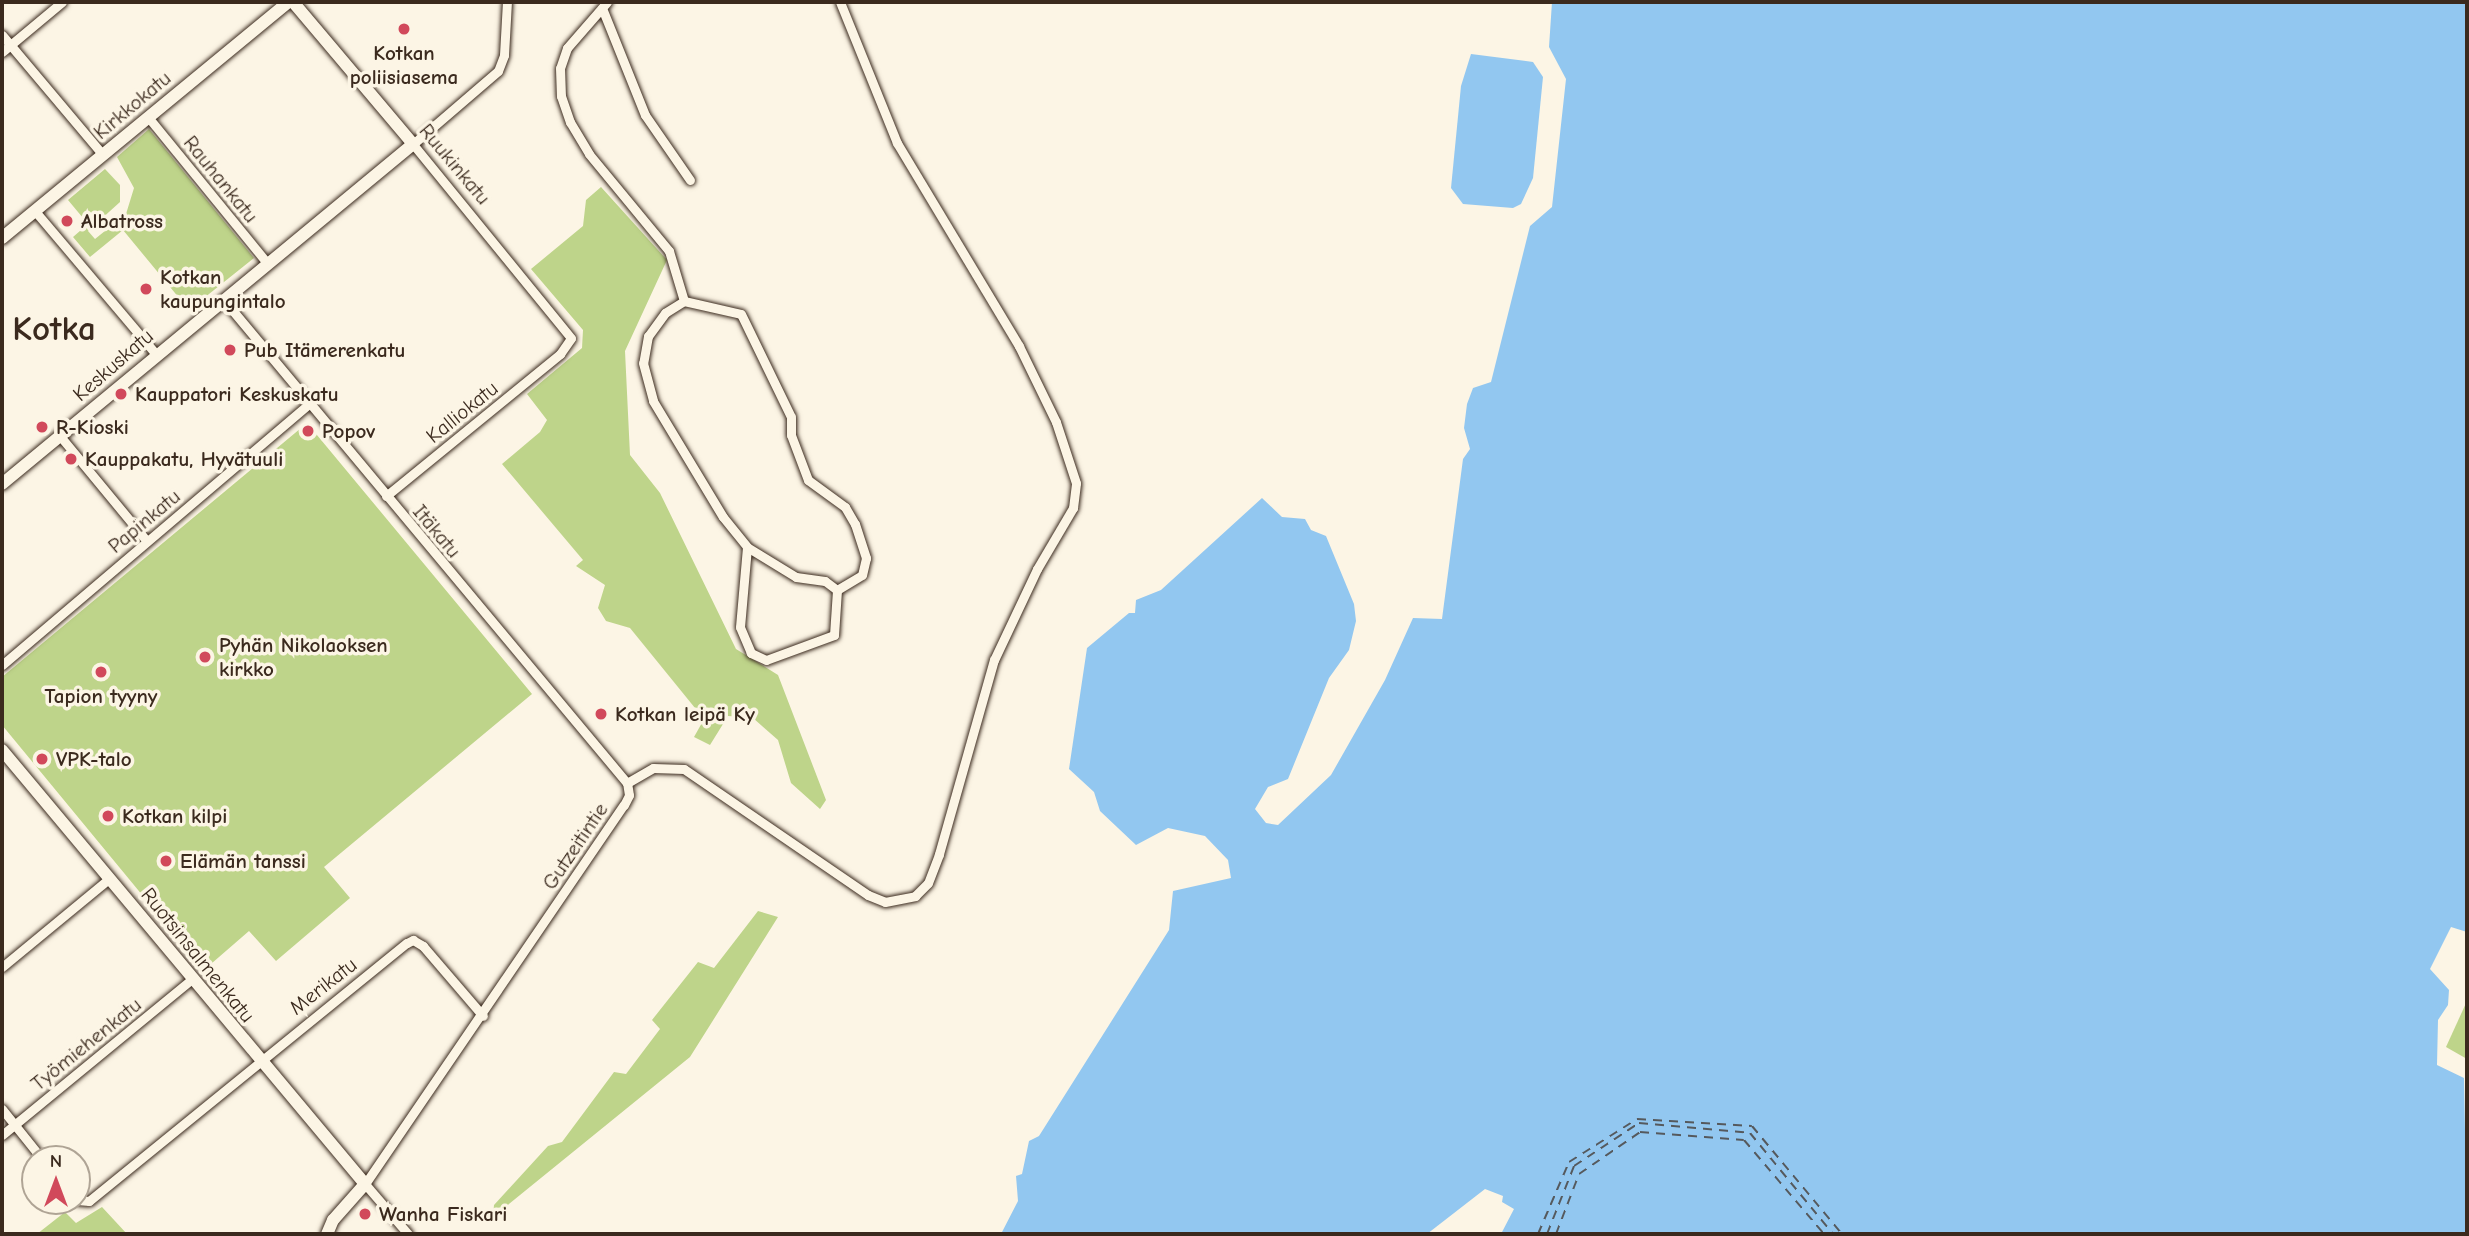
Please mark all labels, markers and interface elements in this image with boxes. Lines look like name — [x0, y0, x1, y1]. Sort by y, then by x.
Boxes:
marker: Kotkan poliisiasema — [396, 21, 412, 37]
place label: Kotkan poliisiasema — [350, 40, 458, 90]
street label: Kirkkokatu — [88, 65, 176, 145]
street label: Ruukinkatu — [414, 118, 496, 210]
street label: Rauhankatu — [178, 130, 264, 228]
place label: Albatross — [81, 208, 163, 234]
marker: Albatross — [59, 213, 75, 229]
place label: Kotkan kaupungintalo — [160, 264, 286, 314]
marker: Kotkan kaupungintalo — [138, 281, 154, 297]
district label: Kotka — [12, 308, 96, 350]
street label: Keskuskatu — [68, 323, 158, 407]
place label: Pub Itämerenkatu — [244, 337, 405, 363]
marker: Pub Itämerenkatu — [222, 342, 238, 358]
street label: Kalliokatu — [421, 375, 503, 449]
place label: Kauppatori Keskuskatu — [135, 381, 339, 407]
marker: Kauppatori Keskuskatu — [113, 386, 129, 402]
place label: R-Kioski — [56, 414, 129, 440]
place label: Popov — [322, 418, 375, 444]
marker: R-Kioski — [34, 419, 50, 435]
marker: Popov — [300, 423, 316, 439]
place label: Kauppakatu, Hyvätuuli — [85, 446, 283, 472]
marker: Kauppakatu, Hyvätuuli — [63, 451, 79, 467]
street label: Papinkatu — [103, 484, 185, 558]
street label: Itäkatu — [407, 499, 467, 563]
place label: Pyhän Nikolaoksen kirkko — [219, 632, 388, 682]
marker: Pyhän Nikolaoksen kirkko — [197, 649, 213, 665]
marker: Tapion tyyny — [93, 664, 109, 680]
place label: Tapion tyyny — [45, 683, 157, 709]
place label: Kotkan leipä Ky — [615, 701, 755, 727]
marker: Kotkan leipä Ky — [593, 706, 609, 722]
place label: VPK-talo — [56, 746, 132, 772]
marker: VPK-talo — [34, 751, 50, 767]
street label: Gutzeitintie — [537, 798, 613, 894]
place label: Kotkan kilpi — [122, 803, 227, 829]
marker: Kotkan kilpi — [100, 808, 116, 824]
place label: Elämän tanssi — [180, 848, 306, 874]
marker: Elämän tanssi — [158, 853, 174, 869]
street label: Ruotsinsalmenkatu — [136, 882, 260, 1028]
street label: Merikatu — [284, 952, 362, 1020]
street label: Työmiehenkatu — [26, 992, 146, 1096]
north arrow — [21, 1145, 91, 1215]
text: N — [50, 1150, 62, 1172]
place label: Wanha Fiskari — [379, 1201, 507, 1227]
marker: Wanha Fiskari — [357, 1206, 373, 1222]

